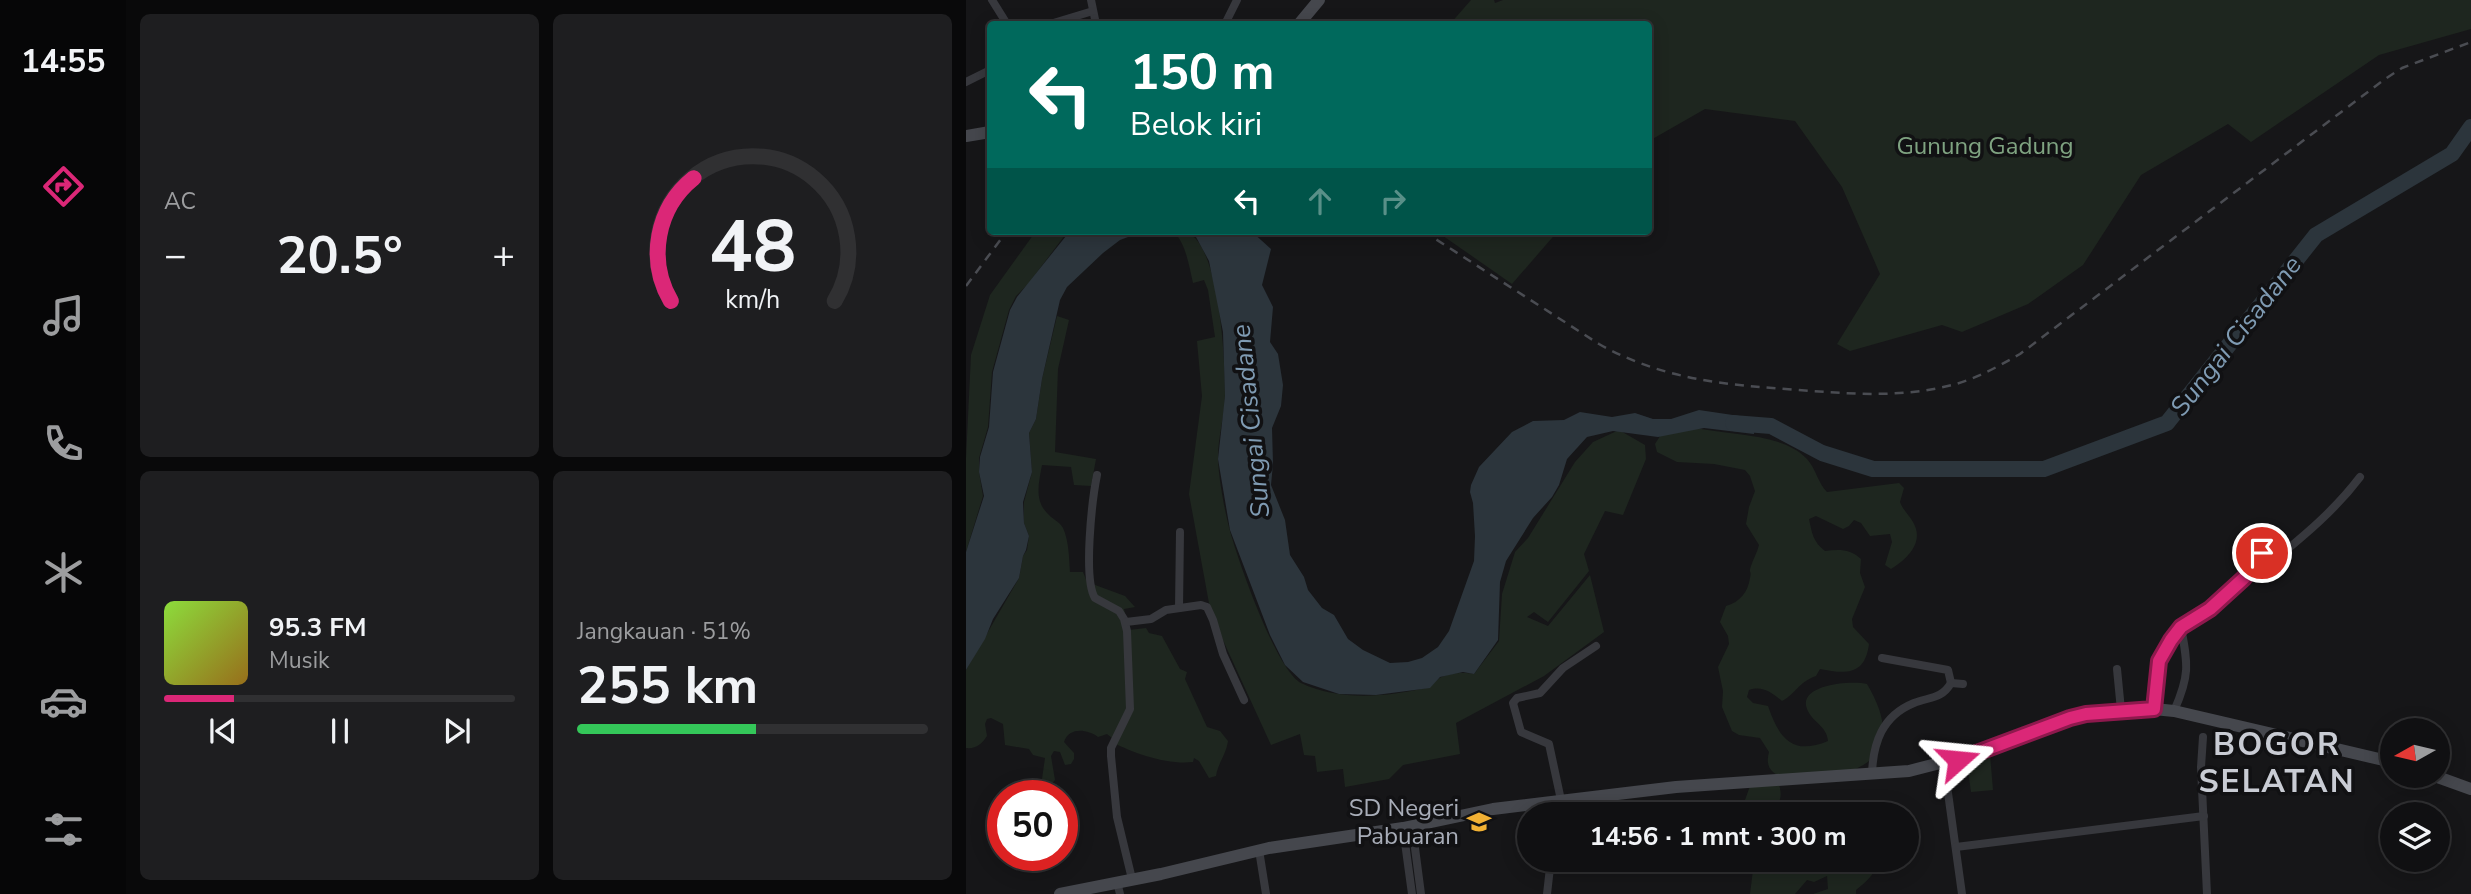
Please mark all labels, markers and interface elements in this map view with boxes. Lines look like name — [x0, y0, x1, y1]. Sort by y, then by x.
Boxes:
text: 150 m — [1130, 39, 1274, 106]
text: 14:55 — [21, 40, 105, 83]
icon: left — [1015, 49, 1106, 140]
text: Belok kiri — [1130, 103, 1262, 146]
park label: Gunung Gadung — [1896, 130, 2074, 162]
icon: directions — [39, 162, 88, 211]
icon: left — [1228, 182, 1266, 220]
icon: ahead — [1301, 182, 1339, 220]
icon: right — [1374, 182, 1412, 220]
text: AC — [164, 186, 196, 217]
text: 48 — [709, 198, 796, 298]
text: 20.5° — [276, 220, 403, 291]
text: − — [164, 230, 187, 281]
text: + — [492, 230, 515, 281]
water label: Sungai Cisadane — [2162, 248, 2310, 423]
text: km/h — [725, 283, 780, 317]
icon: music — [39, 291, 88, 340]
water label: Sungai Cisadane — [1223, 322, 1279, 520]
icon: phone — [39, 419, 88, 468]
pin — [2232, 523, 2292, 583]
icon: arrive — [2243, 534, 2281, 572]
icon: climate — [39, 548, 88, 597]
text: 95.3 FM — [269, 610, 366, 645]
text: Jangkauan · 51% — [577, 616, 751, 647]
text: Musik — [269, 645, 329, 676]
text: 255 km — [577, 650, 758, 721]
icon: car — [39, 677, 88, 726]
icon: previous — [204, 712, 242, 750]
icon: pause — [321, 712, 359, 750]
icon: next — [438, 712, 476, 750]
north arrow — [2380, 718, 2450, 788]
map controls — [2380, 718, 2450, 872]
position arrow — [1921, 723, 1995, 797]
district label: BOGOR SELATAN — [2198, 723, 2356, 803]
speed limit sign: 50 — [987, 780, 1078, 871]
place label: SD Negeri Pabuaran — [1349, 792, 1459, 852]
button: layers — [2380, 802, 2450, 872]
icon: filters — [39, 805, 88, 854]
school or university icon: SD Negeri Pabuaran — [1465, 808, 1493, 836]
text: 14:56 · 1 mnt · 300 m — [1589, 819, 1847, 854]

